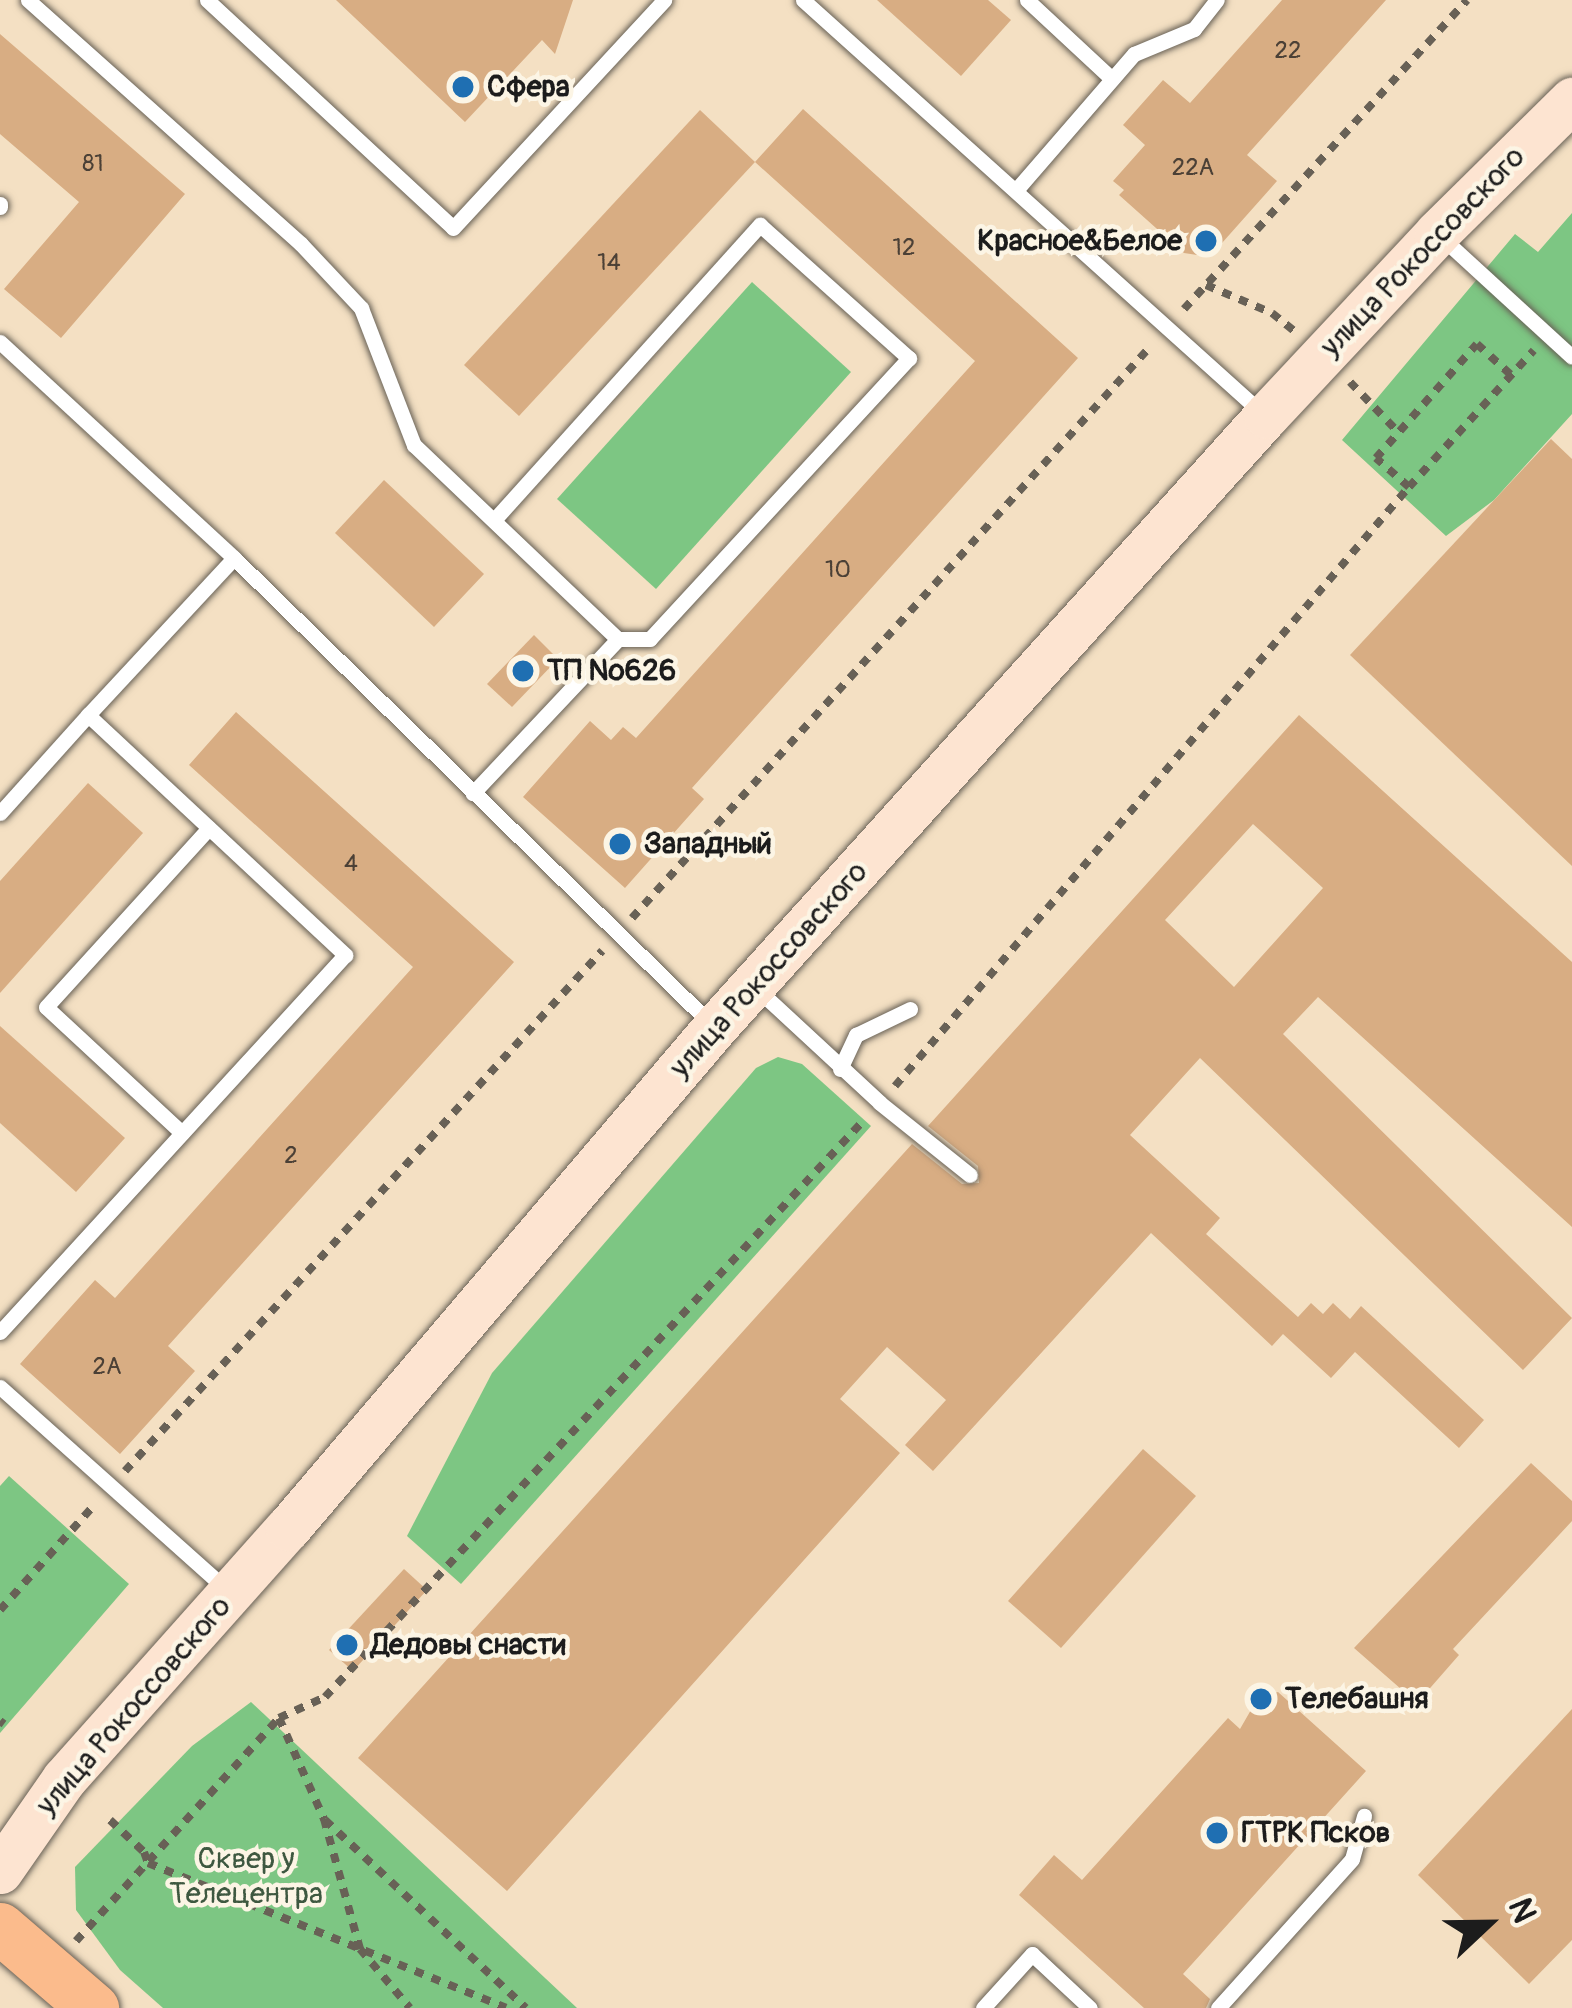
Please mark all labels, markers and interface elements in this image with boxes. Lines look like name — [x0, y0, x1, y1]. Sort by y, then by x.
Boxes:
house number: 22 — [1275, 37, 1301, 65]
place label: Сфера — [487, 69, 570, 105]
marker: Сфера — [450, 74, 476, 100]
street label: улица Рокоссовского — [1313, 139, 1533, 365]
house number: 81 — [82, 150, 104, 178]
house number: 22А — [1172, 154, 1214, 182]
place label: Красное&Белое — [977, 223, 1182, 259]
marker: Красное&Белое — [1193, 228, 1219, 254]
house number: 12 — [893, 234, 915, 262]
house number: 14 — [597, 249, 621, 277]
house number: 10 — [825, 556, 851, 584]
place label: ТП №626 — [547, 653, 676, 689]
marker: ТП №626 — [510, 658, 536, 684]
place label: Западный — [644, 826, 772, 862]
marker: Западный — [607, 831, 633, 857]
house number: 4 — [344, 850, 358, 878]
street label: улица Рокоссовского — [663, 855, 875, 1085]
house number: 2 — [284, 1142, 298, 1170]
house number: 2А — [93, 1353, 121, 1381]
street label: улица Рокоссовского — [29, 1589, 239, 1823]
place label: Дедовы снасти — [371, 1627, 566, 1663]
marker: Дедовы снасти — [334, 1632, 360, 1658]
place label: Телебашня — [1285, 1681, 1428, 1717]
marker: Телебашня — [1248, 1686, 1274, 1712]
place label: ГТРК Псков — [1241, 1815, 1390, 1851]
marker: ГТРК Псков — [1204, 1820, 1230, 1846]
park label: Сквер у Телецентра — [169, 1841, 323, 1912]
north arrow — [1428, 1864, 1548, 1984]
text: N — [1499, 1892, 1545, 1928]

